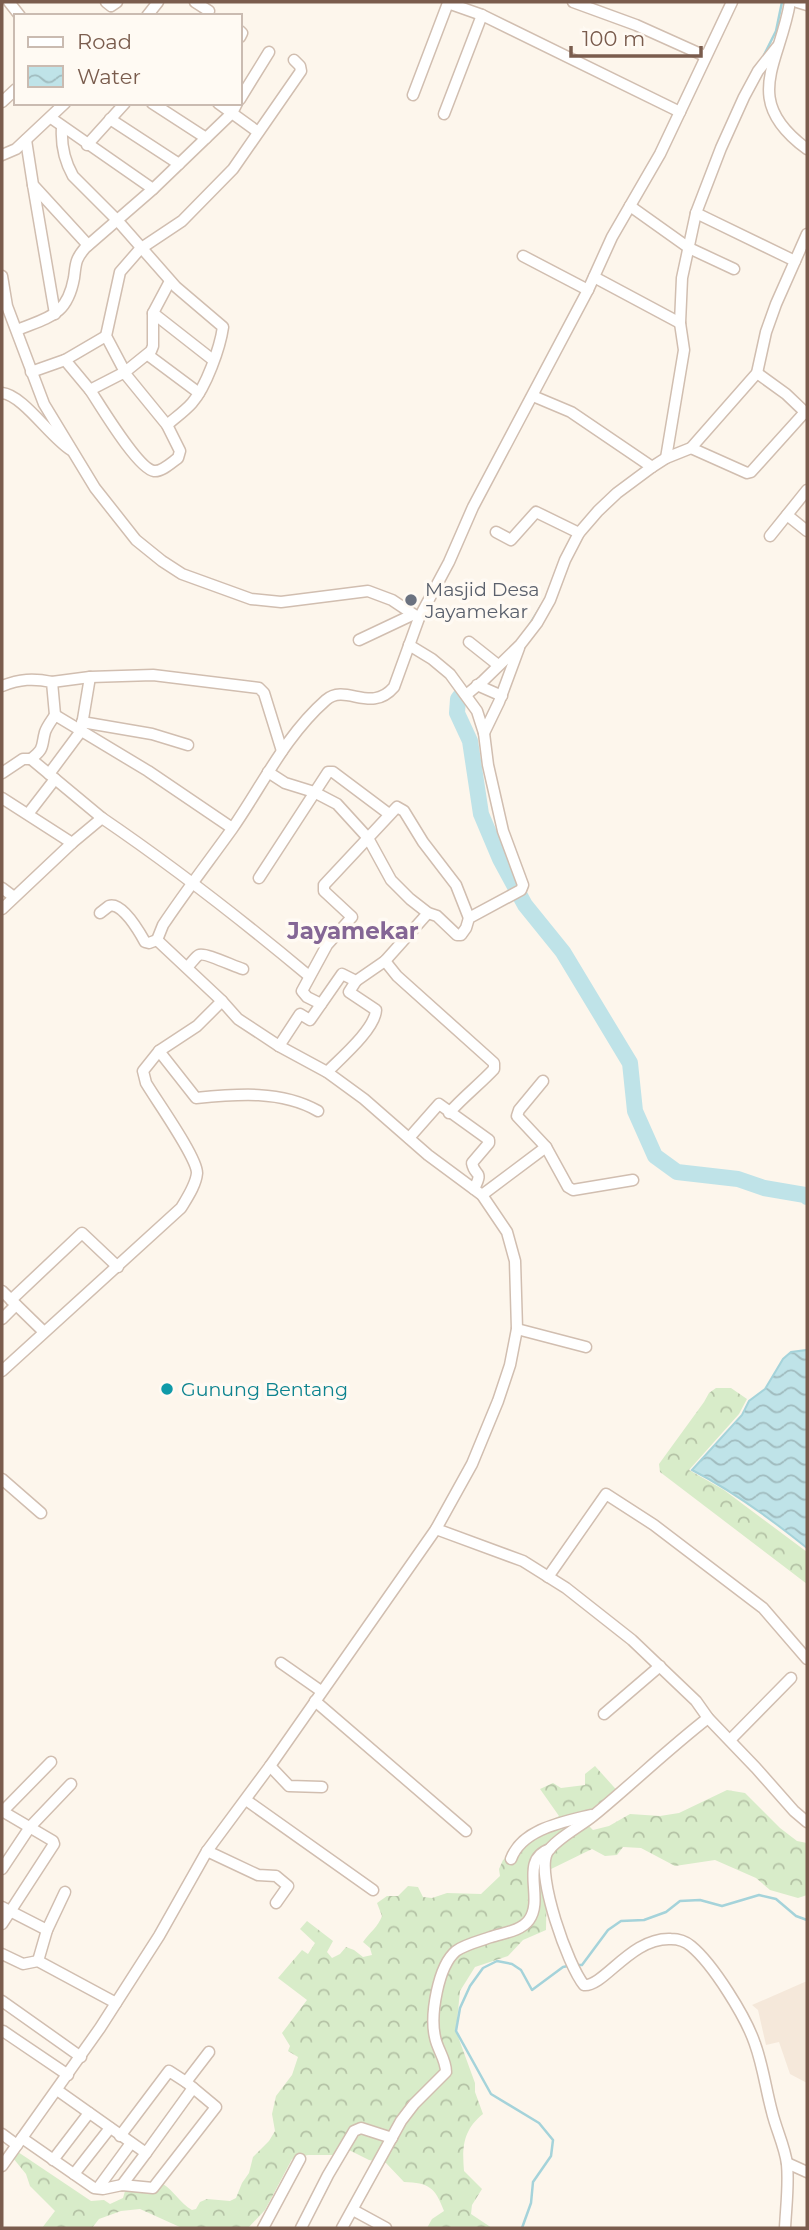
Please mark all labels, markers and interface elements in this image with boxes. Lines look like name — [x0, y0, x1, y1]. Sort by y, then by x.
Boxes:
legend — [14, 14, 242, 105]
scale bar — [571, 14, 700, 58]
text: 100 m — [582, 26, 645, 51]
text: Road — [77, 29, 132, 54]
text: Water — [77, 64, 141, 89]
place label: Masjid Desa Jayamekar — [424, 578, 539, 623]
marker: Masjid Desa Jayamekar — [403, 592, 419, 608]
district label: Jayamekar — [286, 917, 419, 945]
place label: Gunung Bentang — [181, 1378, 348, 1401]
marker: Gunung Bentang — [159, 1381, 175, 1397]

